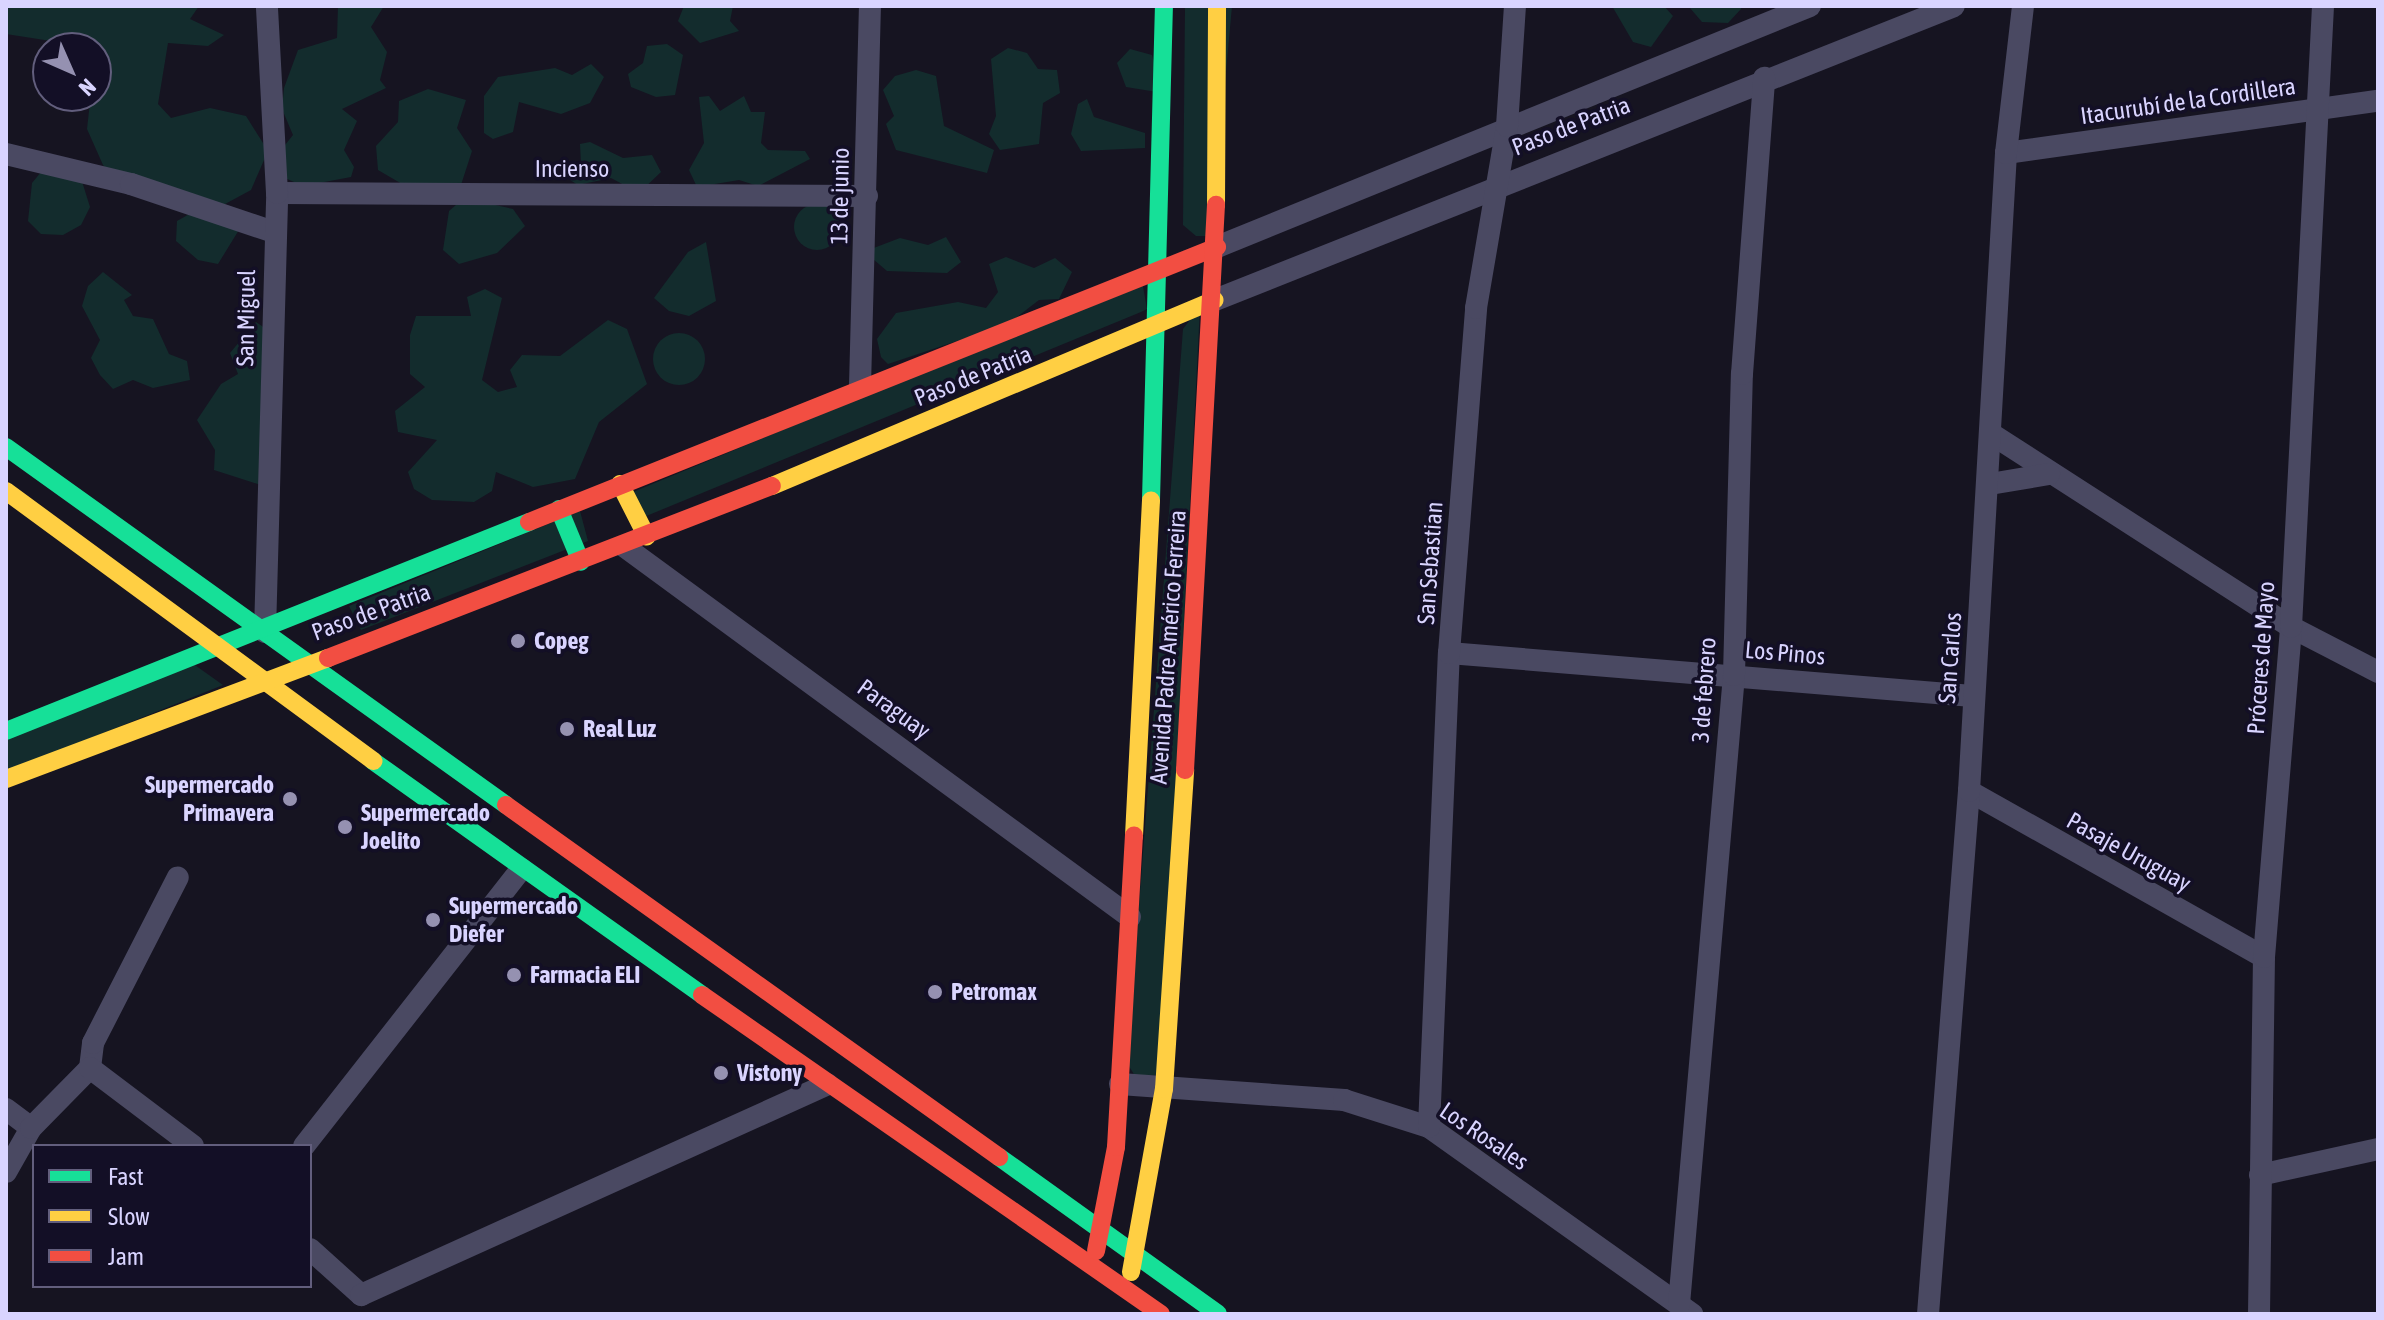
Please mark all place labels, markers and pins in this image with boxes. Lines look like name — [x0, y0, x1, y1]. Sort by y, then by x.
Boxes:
place label: Copeg — [534, 627, 589, 655]
marker: Copeg — [509, 632, 527, 650]
place label: Real Luz — [583, 715, 656, 743]
marker: Real Luz — [558, 720, 576, 738]
place label: Supermercado Primavera — [145, 771, 274, 827]
marker: Supermercado Primavera — [281, 790, 299, 808]
place label: Supermercado Joelito — [361, 799, 490, 855]
marker: Supermercado Joelito — [336, 818, 354, 836]
place label: Supermercado Diefer — [449, 892, 578, 948]
marker: Supermercado Diefer — [424, 911, 442, 929]
place label: Farmacia ELI — [530, 961, 640, 989]
marker: Farmacia ELI — [505, 966, 523, 984]
place label: Petromax — [951, 978, 1037, 1006]
marker: Petromax — [926, 983, 944, 1001]
place label: Vistony — [737, 1059, 802, 1087]
marker: Vistony — [712, 1064, 730, 1082]

